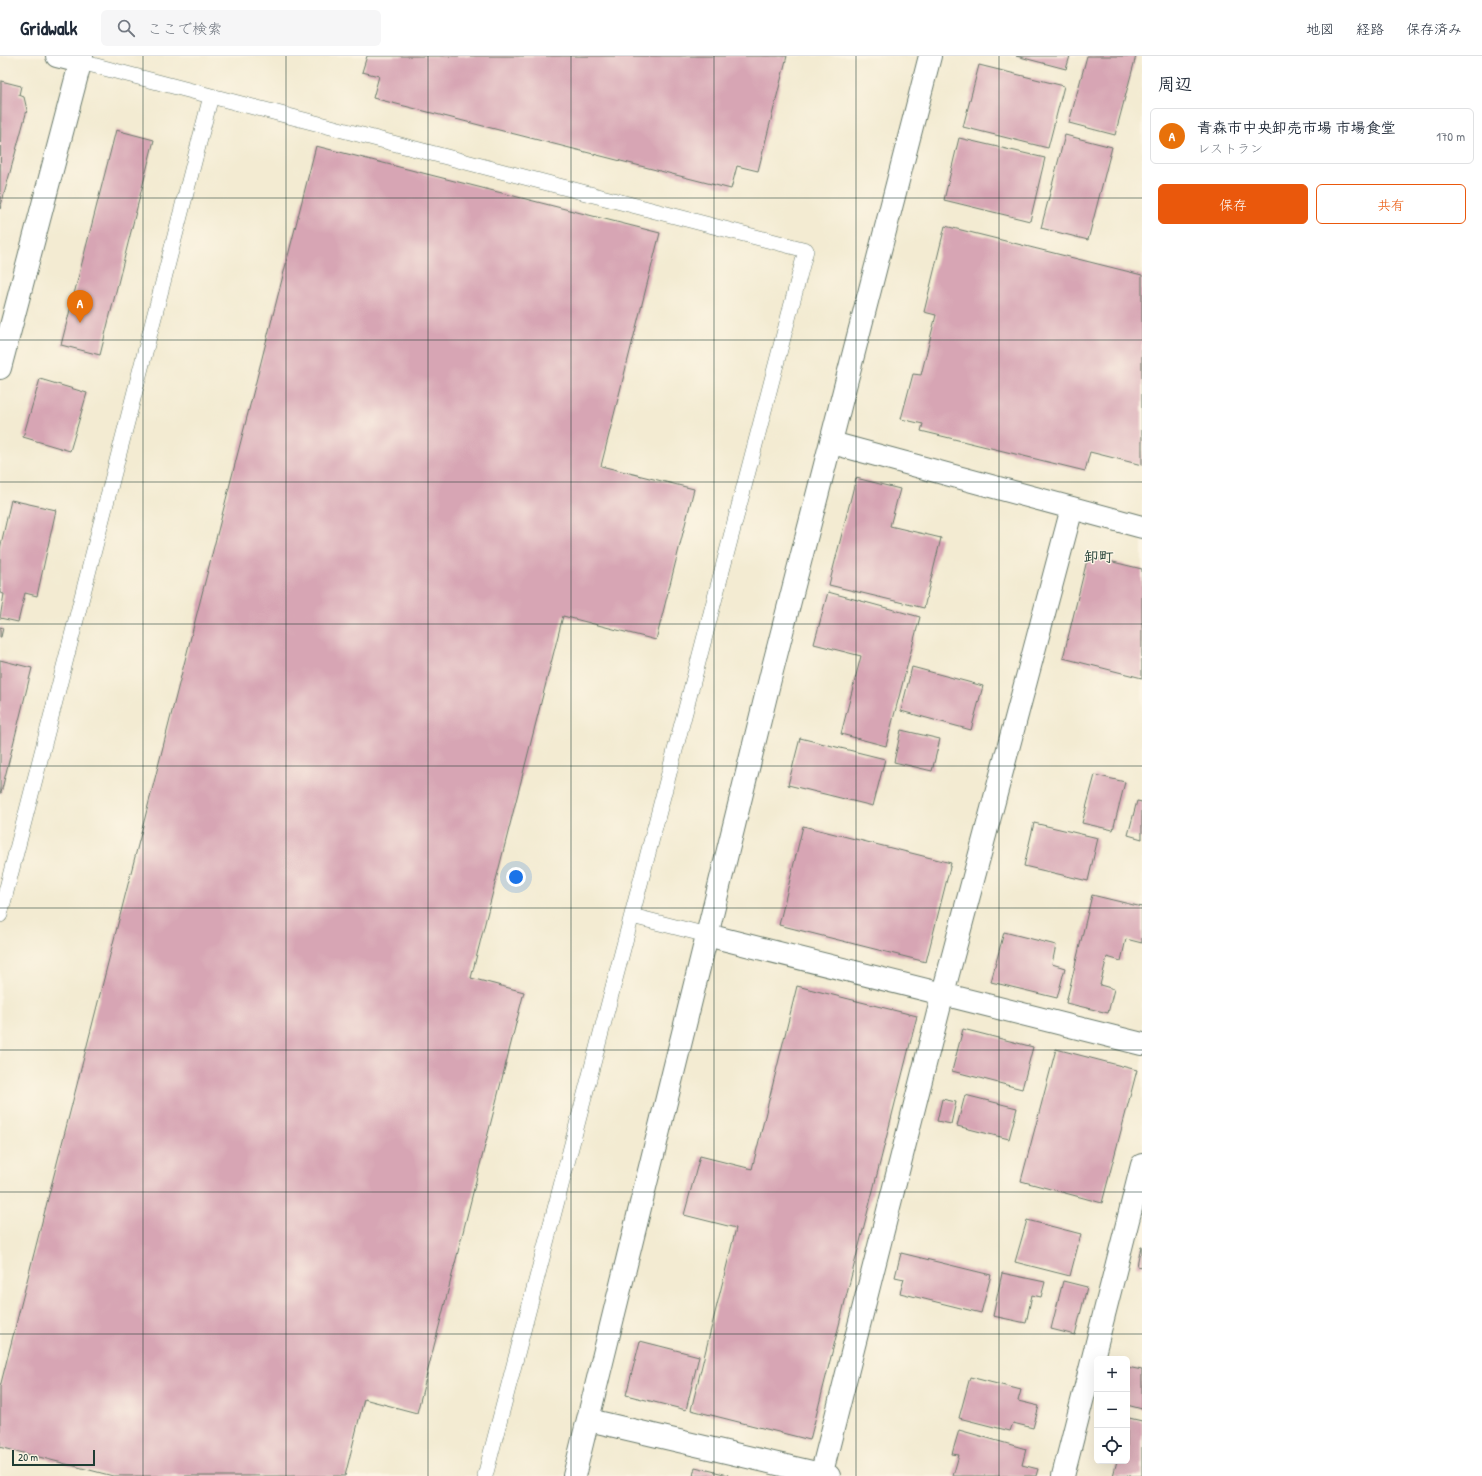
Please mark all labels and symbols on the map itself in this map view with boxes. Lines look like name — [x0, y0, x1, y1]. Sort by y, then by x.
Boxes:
pin: A — [67, 290, 93, 323]
district label: 卸町 — [1084, 546, 1114, 567]
your location — [506, 867, 526, 887]
scale bar — [12, 1448, 95, 1467]

